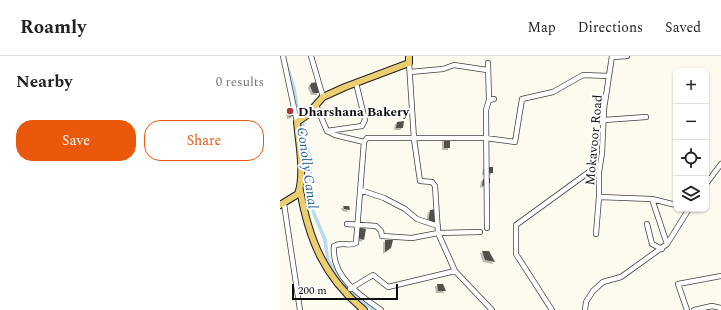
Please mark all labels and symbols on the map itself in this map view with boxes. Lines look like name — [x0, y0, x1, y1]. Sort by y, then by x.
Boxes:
street label: Mokavoor Road — [580, 94, 608, 186]
place label: Dharshana Bakery — [298, 102, 410, 122]
marker: Dharshana Bakery — [285, 106, 295, 116]
water label: Conolly Canal — [291, 126, 324, 211]
scale bar — [292, 282, 398, 301]

